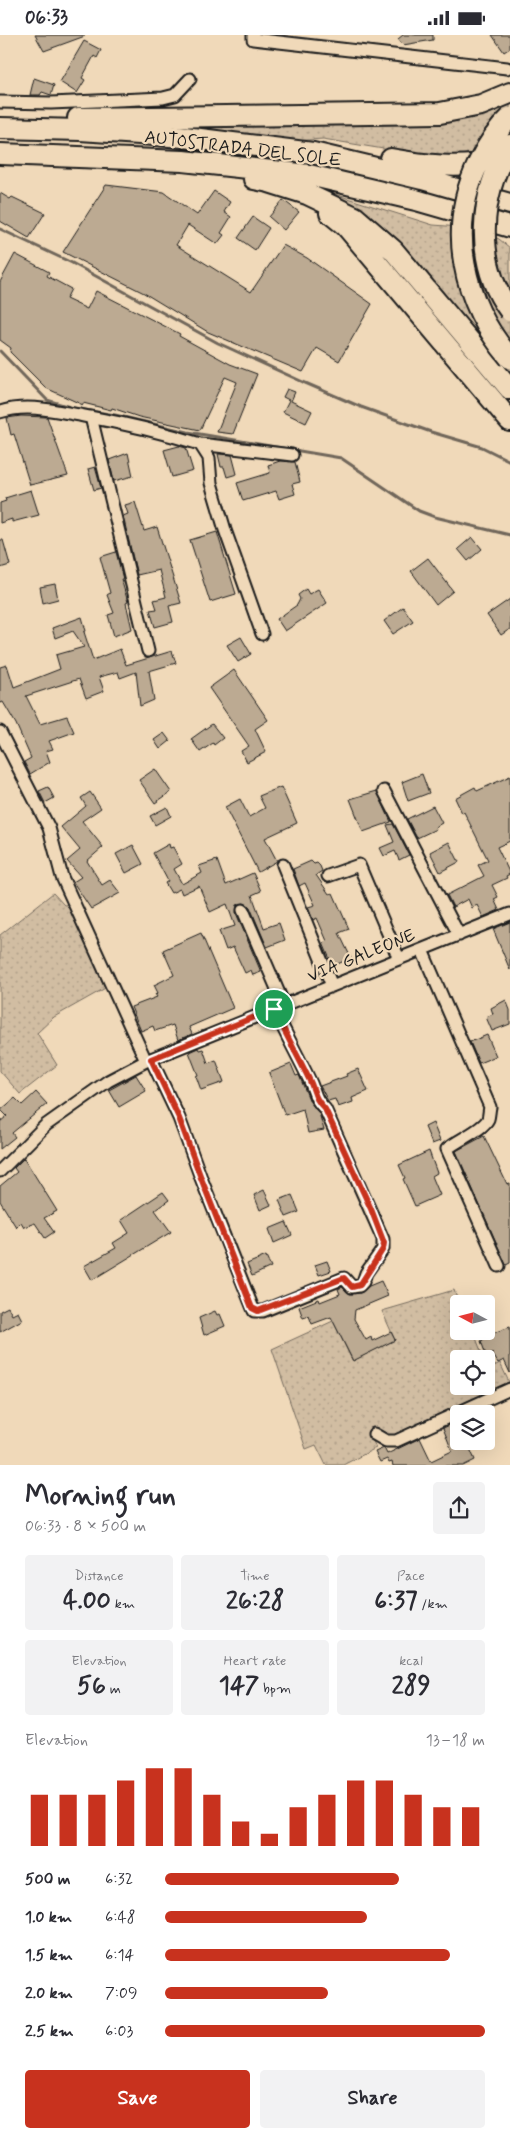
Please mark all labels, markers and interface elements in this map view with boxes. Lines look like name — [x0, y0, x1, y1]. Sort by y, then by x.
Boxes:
text: 06:33 — [25, 5, 68, 30]
street label: AUTOSTRADA DEL SOLE — [143, 125, 343, 173]
street label: VIA GALEONE — [304, 923, 419, 988]
pin — [253, 988, 295, 1030]
icon: arrive — [260, 995, 288, 1023]
north arrow — [450, 1295, 495, 1340]
map controls — [450, 1295, 495, 1450]
button: locate — [450, 1350, 495, 1395]
button: layers — [450, 1405, 495, 1450]
text: Morning run — [25, 1478, 176, 1515]
button: share — [433, 1482, 485, 1534]
text: 06:33 · 8 × 500 m — [25, 1516, 146, 1537]
text: Distance — [74, 1567, 124, 1585]
text: Time — [240, 1567, 270, 1585]
text: Pace — [397, 1567, 425, 1585]
text: 4.00 — [63, 1585, 111, 1618]
text: 26:28 — [226, 1585, 284, 1618]
text: 6:37 — [374, 1585, 418, 1618]
text: km — [111, 1595, 135, 1613]
text: /km — [418, 1595, 448, 1613]
text: Elevation — [71, 1652, 127, 1670]
text: Heart rate — [224, 1652, 286, 1670]
text: kcal — [399, 1652, 423, 1670]
text: 56 — [77, 1670, 106, 1703]
text: 147 — [219, 1670, 259, 1703]
text: 289 — [391, 1670, 431, 1703]
text: m — [106, 1680, 121, 1698]
text: bpm — [259, 1680, 291, 1698]
text: Elevation — [25, 1730, 88, 1751]
text: 13–18 m — [426, 1730, 485, 1751]
text: 500 m — [25, 1869, 70, 1890]
text: 6:32 — [105, 1869, 133, 1890]
text: 1.0 km — [25, 1907, 72, 1928]
text: 6:48 — [105, 1907, 136, 1928]
text: 1.5 km — [25, 1945, 73, 1966]
text: 6:14 — [105, 1945, 134, 1966]
text: 2.0 km — [25, 1983, 73, 2004]
text: 7:09 — [105, 1983, 137, 2004]
text: 2.5 km — [25, 2021, 73, 2042]
text: 6:03 — [105, 2021, 133, 2042]
button: Save — [25, 2070, 250, 2128]
button: Share — [260, 2070, 485, 2128]

